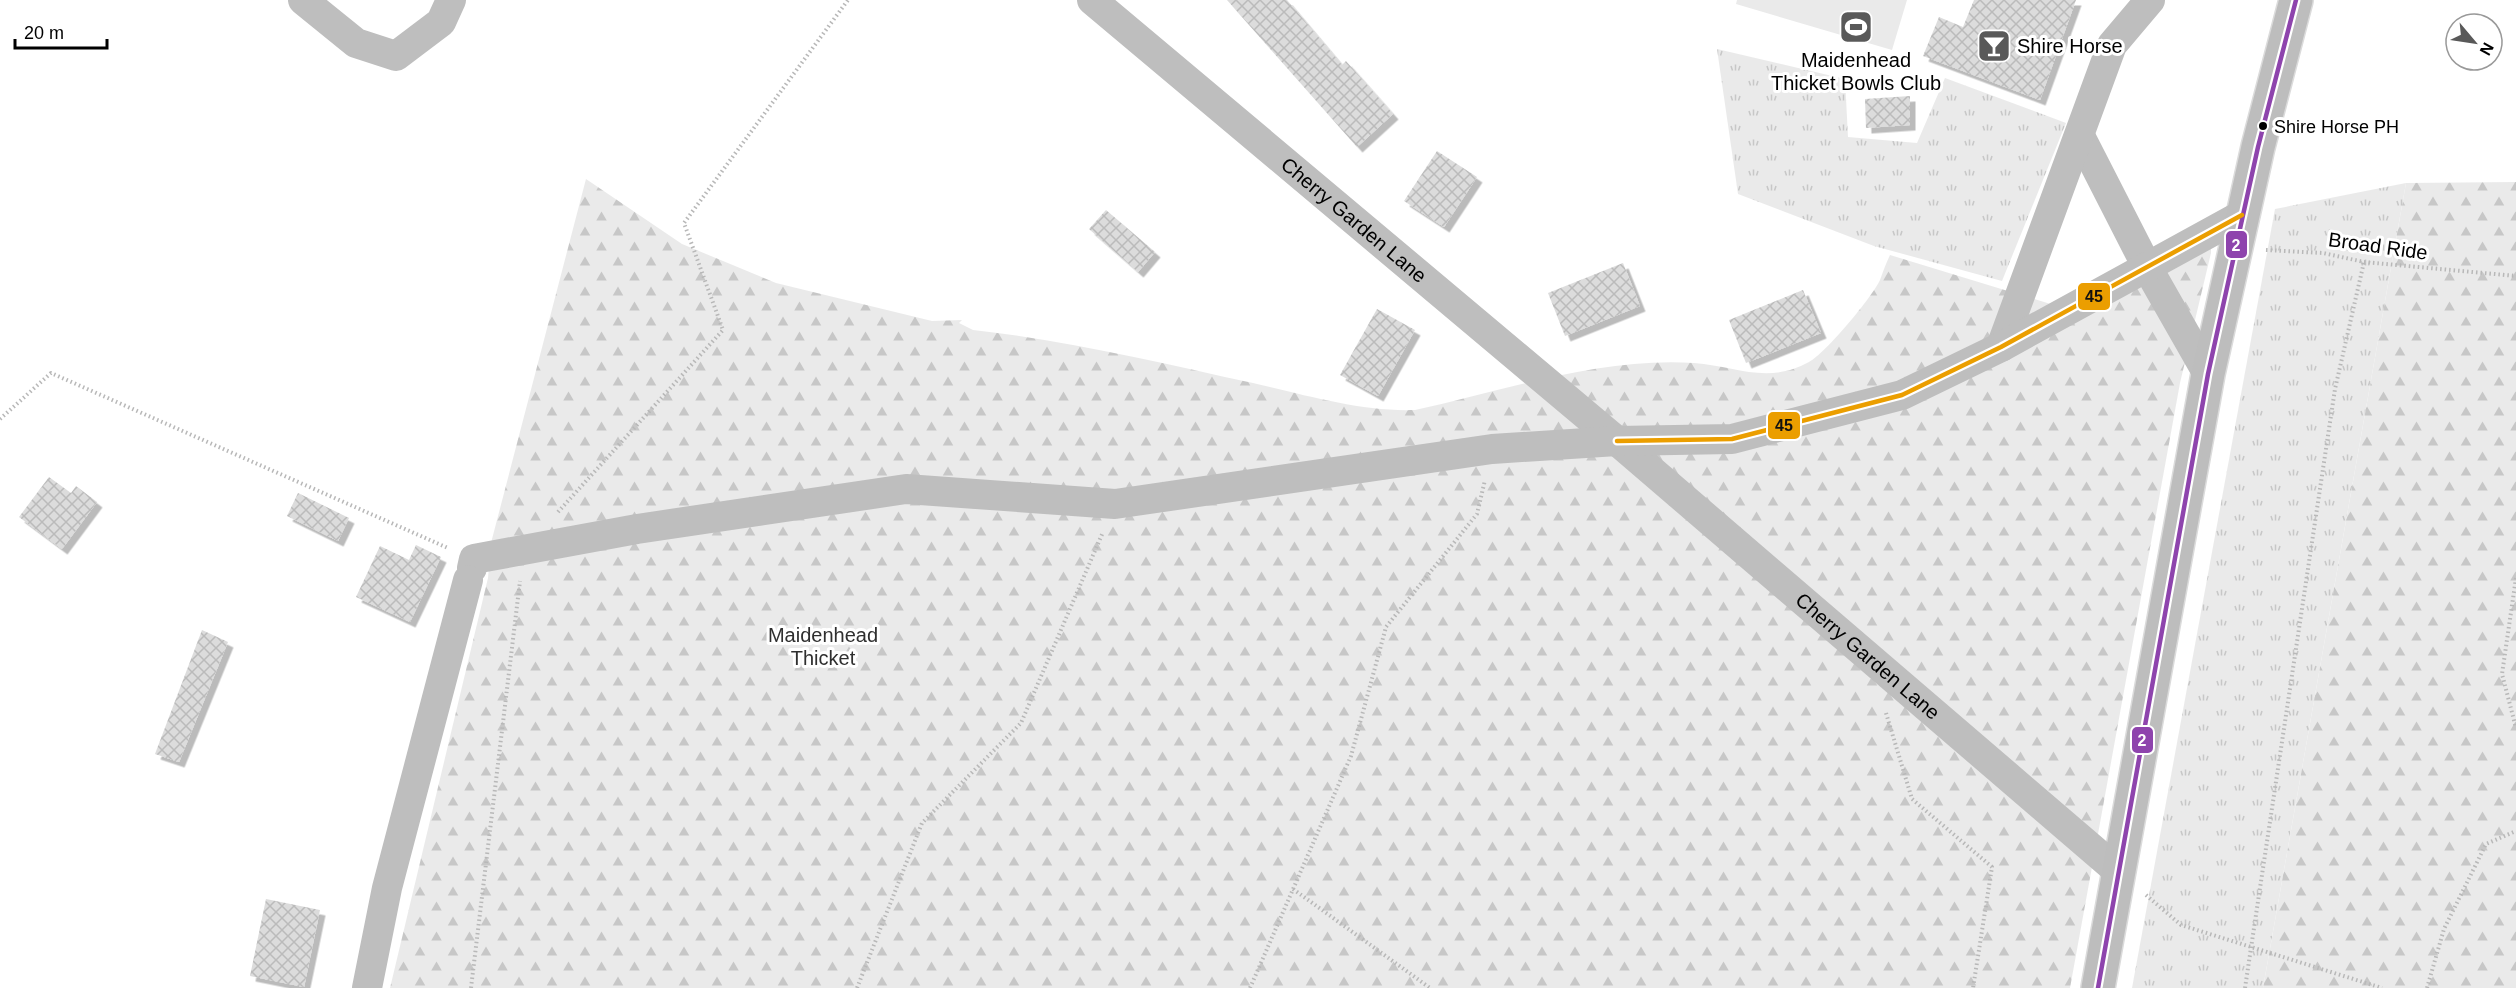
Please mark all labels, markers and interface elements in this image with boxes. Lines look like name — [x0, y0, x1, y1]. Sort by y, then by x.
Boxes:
sports icon: Maidenhead Thicket Bowls Club — [1838, 9, 1874, 45]
scale bar — [15, 12, 106, 50]
north arrow — [2444, 12, 2504, 72]
text: 20 m — [24, 23, 64, 43]
bar icon: Shire Horse — [1976, 28, 2012, 64]
place label: Shire Horse — [2017, 35, 2123, 57]
text: N — [2476, 40, 2497, 58]
place label: Maidenhead Thicket Bowls Club — [1771, 49, 1941, 94]
place label: Shire Horse PH — [2274, 117, 2399, 137]
marker: Shire Horse PH — [2257, 120, 2269, 132]
street label: Cherry Garden Lane — [1277, 153, 1431, 287]
street label: Broad Ride — [2327, 228, 2429, 264]
line badge: 2 — [2225, 230, 2248, 259]
text: 2 — [2232, 237, 2241, 254]
line badge: 45 — [2077, 282, 2111, 311]
text: 45 — [2085, 288, 2103, 305]
line badge: 45 — [1767, 411, 1801, 440]
text: 45 — [1775, 417, 1793, 434]
street label: Cherry Garden Lane — [1791, 588, 1944, 724]
park label: Maidenhead Thicket — [768, 624, 878, 669]
line badge: 2 — [2131, 726, 2154, 754]
text: 2 — [2138, 732, 2147, 749]

